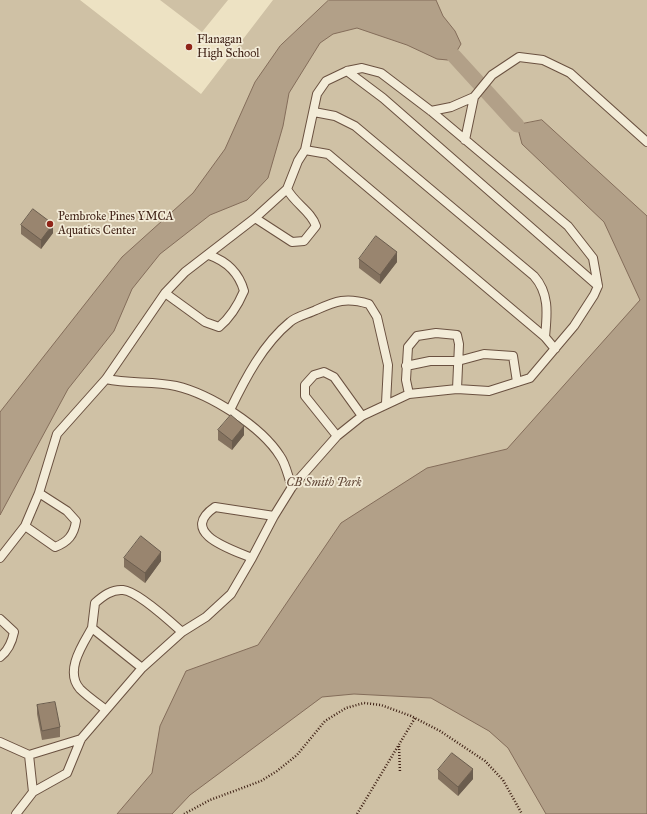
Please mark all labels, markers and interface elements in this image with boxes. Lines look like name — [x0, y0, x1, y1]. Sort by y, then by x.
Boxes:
place label: Flanagan High School — [197, 33, 260, 61]
marker: Flanagan High School — [184, 42, 194, 52]
place label: Pembroke Pines YMCA Aquatics Center — [58, 210, 174, 238]
marker: Pembroke Pines YMCA Aquatics Center — [45, 219, 55, 229]
park label: CB Smith Park — [286, 476, 362, 490]

